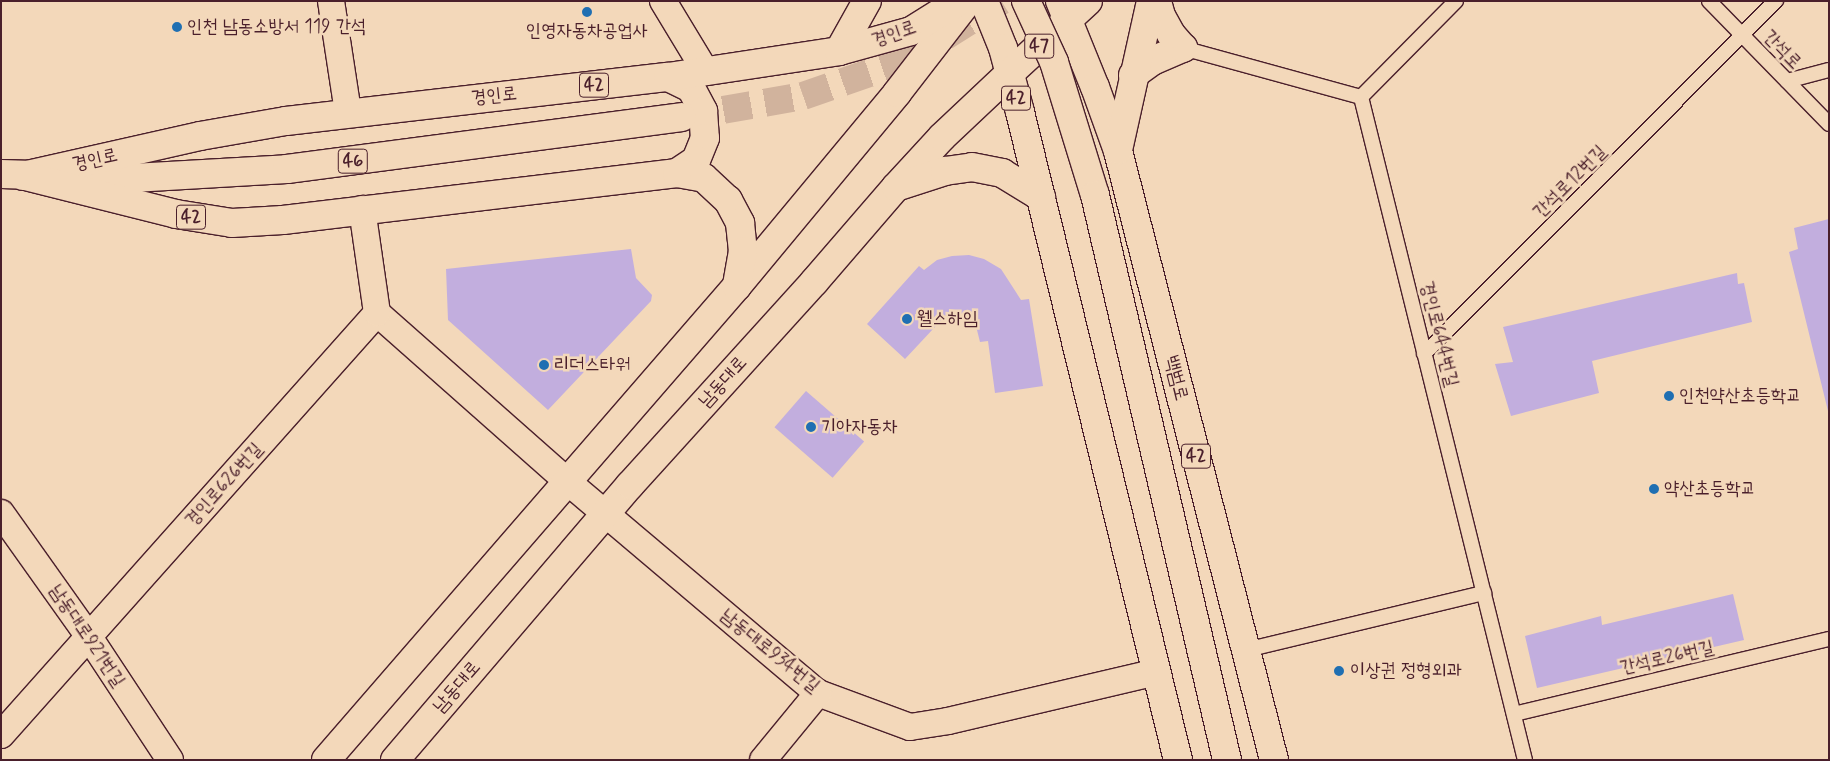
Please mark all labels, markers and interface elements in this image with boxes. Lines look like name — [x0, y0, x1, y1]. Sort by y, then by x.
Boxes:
marker: 인영자동차공업사 — [581, 6, 593, 18]
place label: 인천 남동소방서 119 간석 — [187, 16, 367, 38]
street label: 경인로 — [869, 16, 919, 52]
place label: 인영자동차공업사 — [526, 20, 648, 42]
marker: 인천 남동소방서 119 간석 — [171, 21, 183, 33]
street label: 간석로 — [1758, 26, 1806, 74]
road number: 47 — [1024, 30, 1054, 61]
road number: 42 — [579, 70, 609, 100]
street label: 경인로 — [470, 82, 518, 110]
road number: 42 — [1001, 82, 1031, 114]
street label: 간석로12번길 — [1529, 141, 1611, 223]
street label: 경인로 — [70, 144, 120, 176]
road number: 46 — [337, 146, 369, 177]
road number: 42 — [176, 202, 206, 232]
street label: 경인로644번길 — [1415, 279, 1463, 389]
place label: 웰스하임 — [917, 308, 978, 330]
marker: 웰스하임 — [901, 313, 913, 325]
street label: 남동대로 — [694, 352, 752, 412]
street label: 백범로 — [1159, 353, 1193, 403]
place label: 리더스타워 — [554, 354, 630, 376]
marker: 리더스타워 — [538, 359, 550, 371]
place label: 인천약산초등학교 — [1679, 385, 1801, 407]
marker: 인천약산초등학교 — [1663, 390, 1675, 402]
place label: 기아자동차 — [821, 416, 897, 438]
marker: 기아자동차 — [805, 421, 817, 433]
street label: 경인로626번길 — [180, 438, 268, 532]
road number: 42 — [1181, 441, 1211, 472]
place label: 약산초등학교 — [1664, 478, 1756, 500]
marker: 약산초등학교 — [1648, 483, 1660, 495]
street label: 남동대로921번길 — [44, 580, 130, 692]
street label: 남동대로934번길 — [716, 604, 824, 698]
street label: 간석로26번길 — [1618, 636, 1716, 680]
street label: 남동대로 — [428, 656, 486, 718]
place label: 이상권 정형외과 — [1350, 660, 1462, 682]
marker: 이상권 정형외과 — [1332, 664, 1346, 678]

